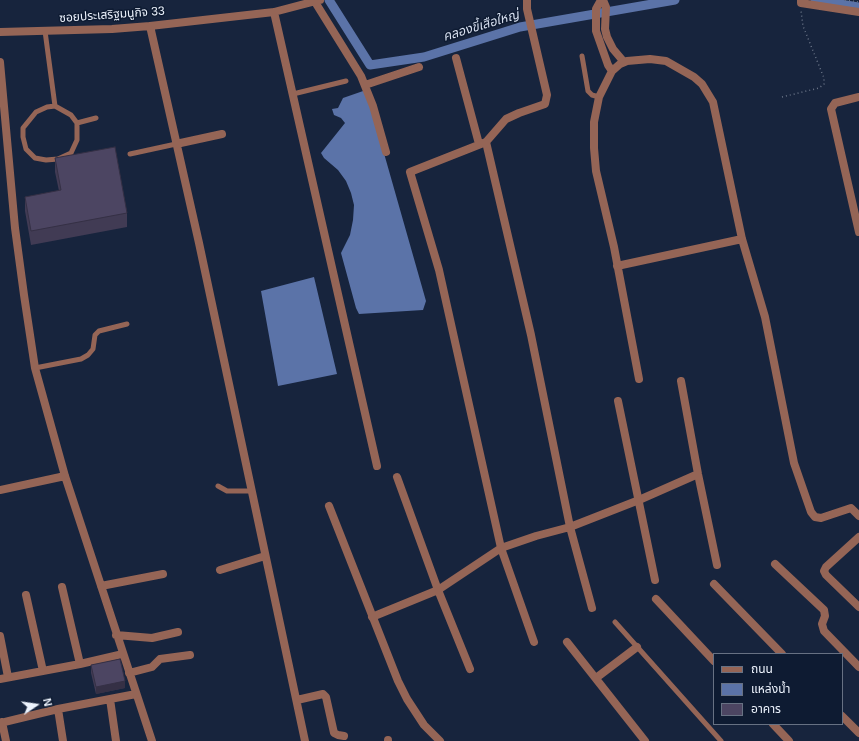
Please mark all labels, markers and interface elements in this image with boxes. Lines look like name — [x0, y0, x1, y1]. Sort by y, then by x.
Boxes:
street label: ซอยประเสริฐมนูกิจ 33 — [59, 4, 165, 26]
water label: คลองขี้เสือใหญ่ — [441, 7, 521, 45]
legend — [713, 653, 843, 725]
text: ถนน — [751, 662, 773, 676]
text: แหล่งน้ำ — [751, 682, 790, 696]
north arrow — [16, 685, 56, 725]
text: N — [41, 697, 54, 708]
text: อาคาร — [751, 702, 781, 716]

